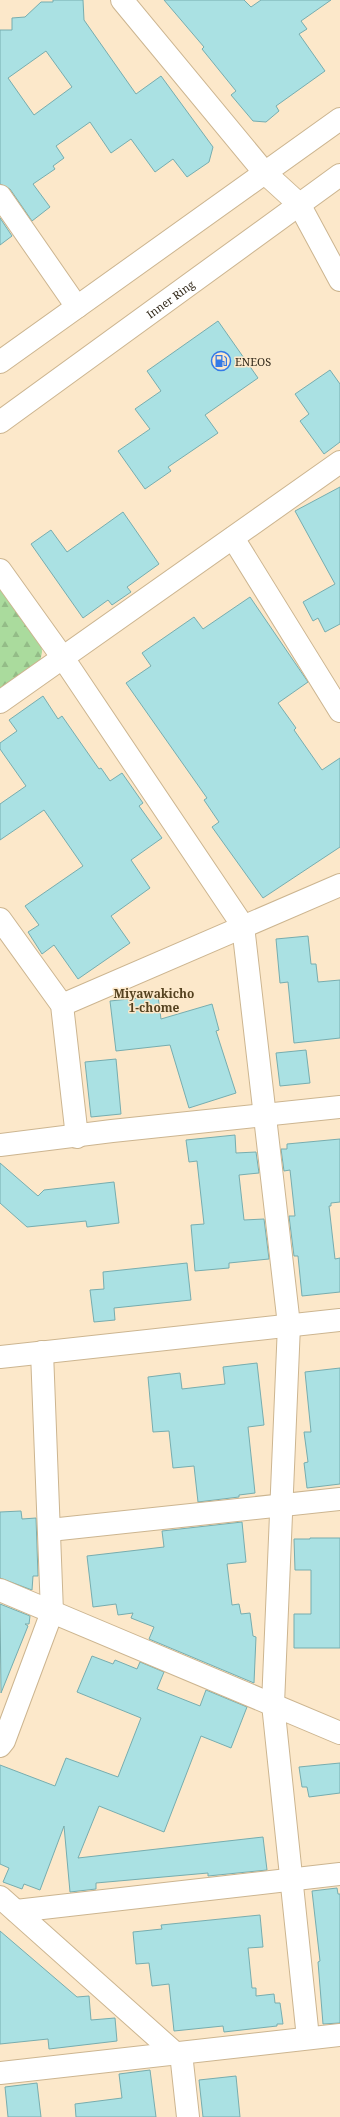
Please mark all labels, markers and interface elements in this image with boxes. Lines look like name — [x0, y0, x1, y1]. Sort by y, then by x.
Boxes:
street label: Inner Ring — [143, 276, 197, 321]
fuel station icon: ENEOS — [210, 350, 232, 372]
place label: ENEOS — [235, 354, 271, 369]
district label: Miyawakicho 1-chome — [114, 985, 194, 1016]

